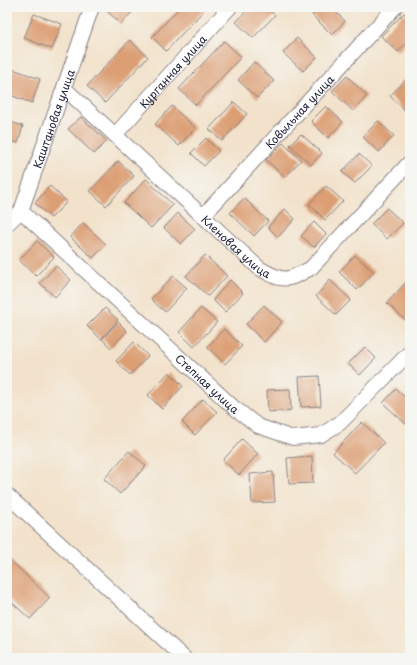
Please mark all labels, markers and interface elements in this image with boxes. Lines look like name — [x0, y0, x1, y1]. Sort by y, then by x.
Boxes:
street label: Курганная улица — [135, 30, 210, 112]
street label: Каштановая улица — [28, 67, 78, 170]
street label: Ковыльная улица — [261, 71, 338, 152]
street label: Кленовая улица — [198, 211, 274, 282]
street label: Степная улица — [172, 350, 243, 417]

